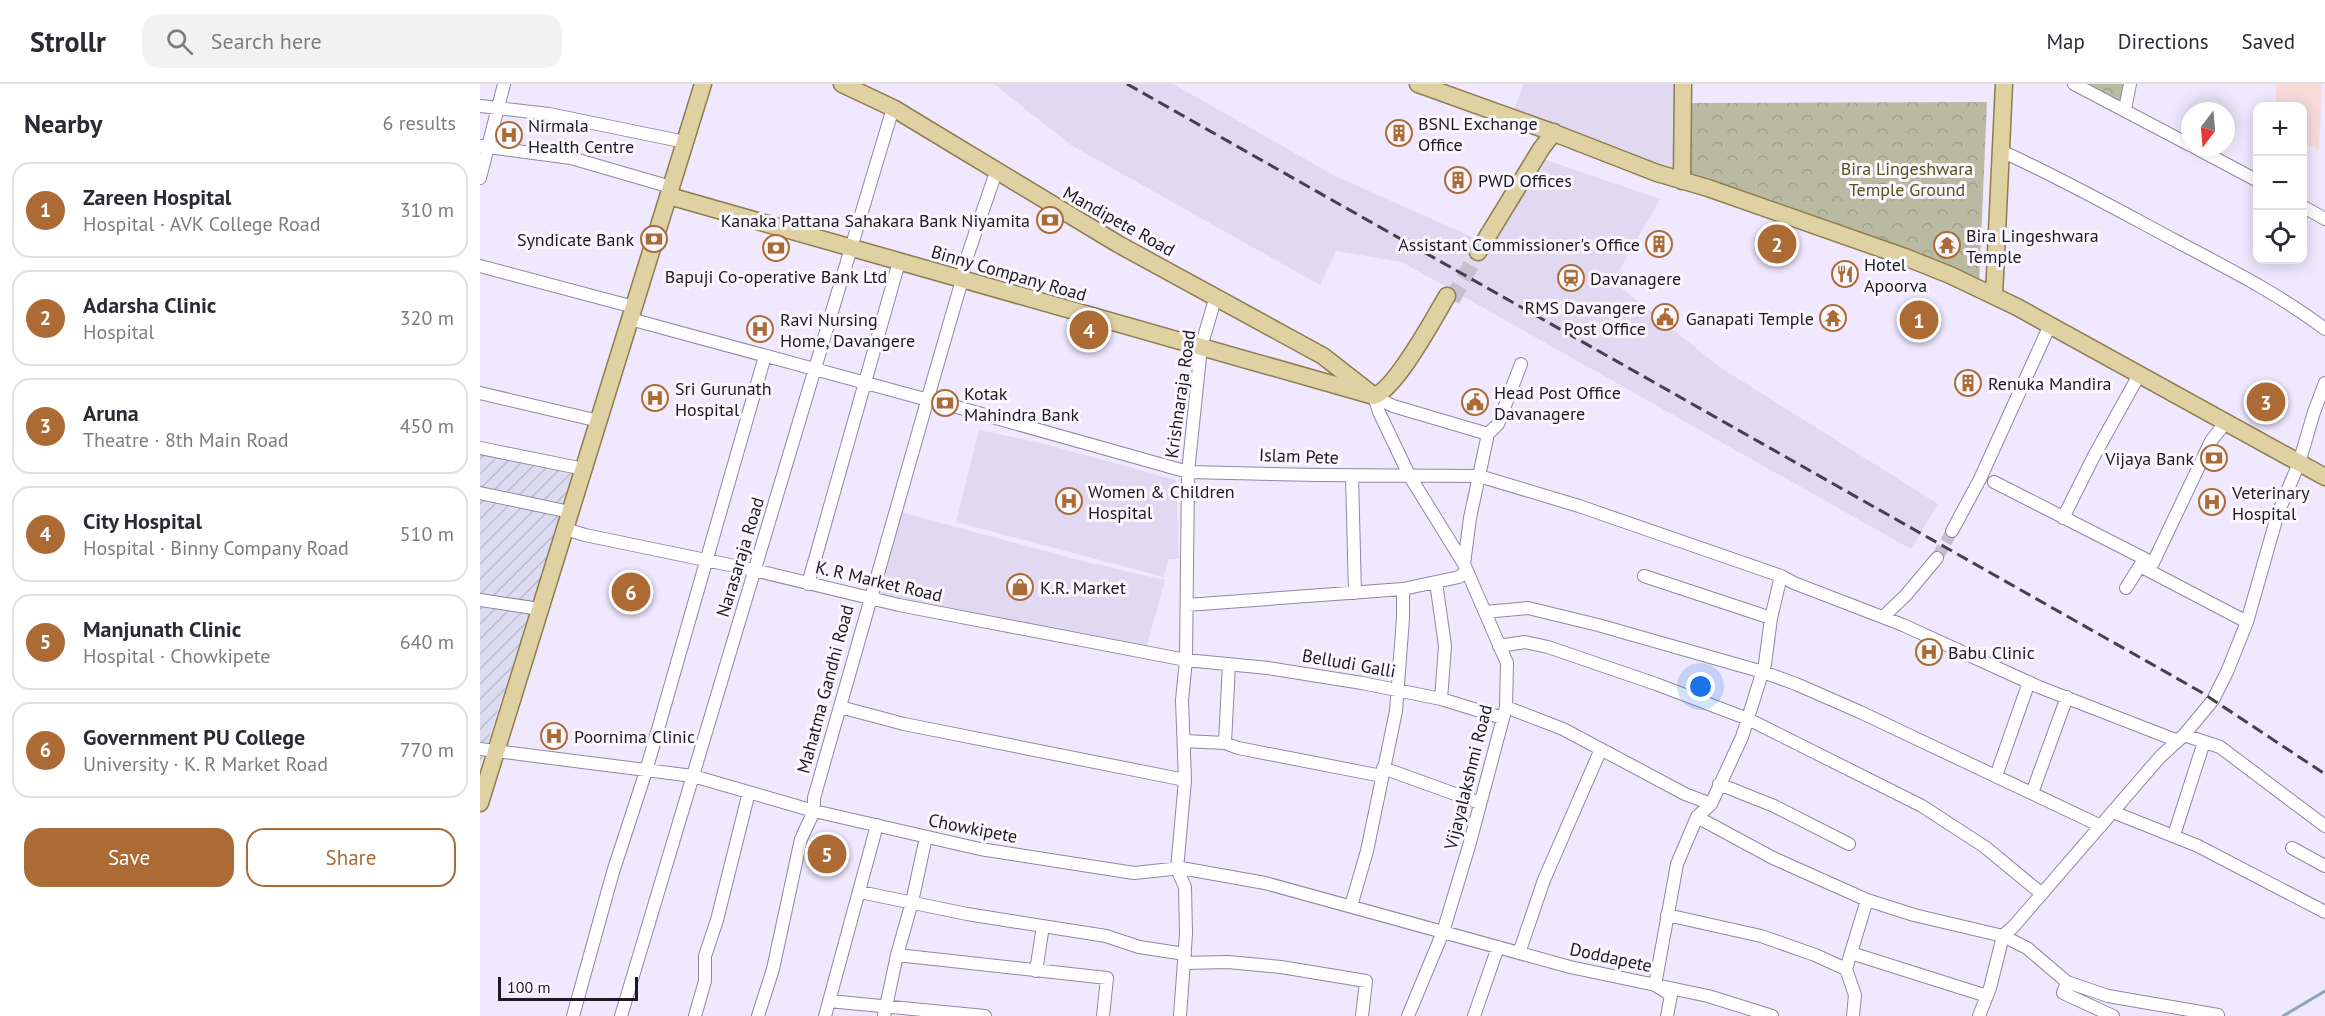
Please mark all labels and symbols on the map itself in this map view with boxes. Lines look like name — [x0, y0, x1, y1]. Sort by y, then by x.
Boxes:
north arrow — [2181, 102, 2235, 156]
place label: BSNL Exchange Office — [1418, 112, 1538, 156]
place label: Nirmala Health Centre — [528, 114, 634, 158]
building icon: BSNL Exchange Office — [1384, 118, 1414, 148]
hospital icon: Nirmala Health Centre — [494, 120, 524, 150]
park label: Bira Lingeshwara Temple Ground — [1841, 157, 1973, 201]
building icon: PWD Offices — [1443, 165, 1473, 195]
place label: PWD Offices — [1478, 169, 1572, 192]
street label: Mandipete Road — [1059, 181, 1179, 261]
bank icon: Kanaka Pattana Sahakara Bank Niyamita — [1035, 205, 1065, 235]
place label: Kanaka Pattana Sahakara Bank Niyamita — [721, 209, 1030, 232]
pin: 2 — [1758, 222, 1796, 266]
bank icon: Syndicate Bank — [639, 224, 669, 254]
place label: Bira Lingeshwara Temple — [1966, 224, 2099, 268]
place label: Syndicate Bank — [517, 228, 634, 251]
building icon: Assistant Commissioner's Office — [1644, 229, 1674, 259]
temple icon: Bira Lingeshwara Temple — [1932, 230, 1962, 260]
bank icon: Bapuji Co-operative Bank Ltd — [761, 233, 791, 263]
place label: Assistant Commissioner's Office — [1398, 233, 1640, 256]
street label: Binny Company Road — [929, 240, 1089, 306]
place label: Hotel Apoorva — [1864, 253, 1927, 297]
restaurant icon: Hotel Apoorva — [1830, 259, 1860, 289]
station icon: Davanagere — [1556, 263, 1586, 293]
place label: Bapuji Co-operative Bank Ltd — [665, 265, 887, 288]
place label: Davanagere — [1590, 267, 1681, 290]
place label: RMS Davangere Post Office — [1524, 296, 1646, 340]
pin: 1 — [1900, 298, 1938, 342]
public building icon: RMS Davangere Post Office — [1650, 302, 1680, 332]
temple icon: Ganapati Temple — [1818, 303, 1848, 333]
place label: Ganapati Temple — [1686, 307, 1814, 330]
place label: Ravi Nursing Home, Davangere — [780, 308, 915, 352]
pin: 4 — [1070, 308, 1108, 352]
hospital icon: Ravi Nursing Home, Davangere — [745, 314, 775, 344]
street label: Krishnaraja Road — [1160, 328, 1200, 460]
building icon: Renuka Mandira — [1953, 368, 1983, 398]
place label: Renuka Mandira — [1988, 372, 2111, 395]
place label: Sri Gurunath Hospital — [675, 377, 772, 421]
pin: 3 — [2246, 380, 2286, 424]
place label: Head Post Office Davanagere — [1494, 381, 1621, 425]
place label: Kotak Mahindra Bank — [964, 382, 1080, 426]
hospital icon: Sri Gurunath Hospital — [640, 383, 670, 413]
public building icon: Head Post Office Davanagere — [1460, 387, 1490, 417]
bank icon: Kotak Mahindra Bank — [930, 388, 960, 418]
street label: Islam Pete — [1259, 443, 1339, 469]
bank icon: Vijaya Bank — [2199, 443, 2229, 473]
place label: Vijaya Bank — [2104, 447, 2194, 470]
place label: Women & Children Hospital — [1088, 480, 1235, 524]
place label: Veterinary Hospital — [2231, 481, 2310, 525]
hospital icon: Women & Children Hospital — [1054, 486, 1084, 516]
hospital icon: Veterinary Hospital — [2197, 487, 2227, 517]
street label: Narasaraja Road — [711, 494, 769, 620]
street label: K. R Market Road — [813, 555, 945, 607]
pin: 6 — [612, 570, 650, 614]
shop icon: K.R. Market — [1005, 572, 1035, 602]
place label: K.R. Market — [1040, 576, 1126, 599]
street label: Mahatma Gandhi Road — [791, 602, 859, 776]
hospital icon: Babu Clinic — [1914, 637, 1944, 667]
place label: Babu Clinic — [1948, 641, 2035, 664]
street label: Belludi Galli — [1300, 643, 1398, 683]
your location — [1686, 672, 1715, 701]
street label: Vijayalakshmi Road — [1439, 702, 1497, 853]
hospital icon: Poornima Clinic — [539, 721, 569, 751]
place label: Poornima Clinic — [574, 725, 695, 748]
street label: Chowkipete — [927, 808, 1019, 848]
pin: 5 — [808, 832, 846, 876]
street label: Doddapete — [1568, 937, 1654, 977]
scale bar — [498, 974, 638, 1002]

